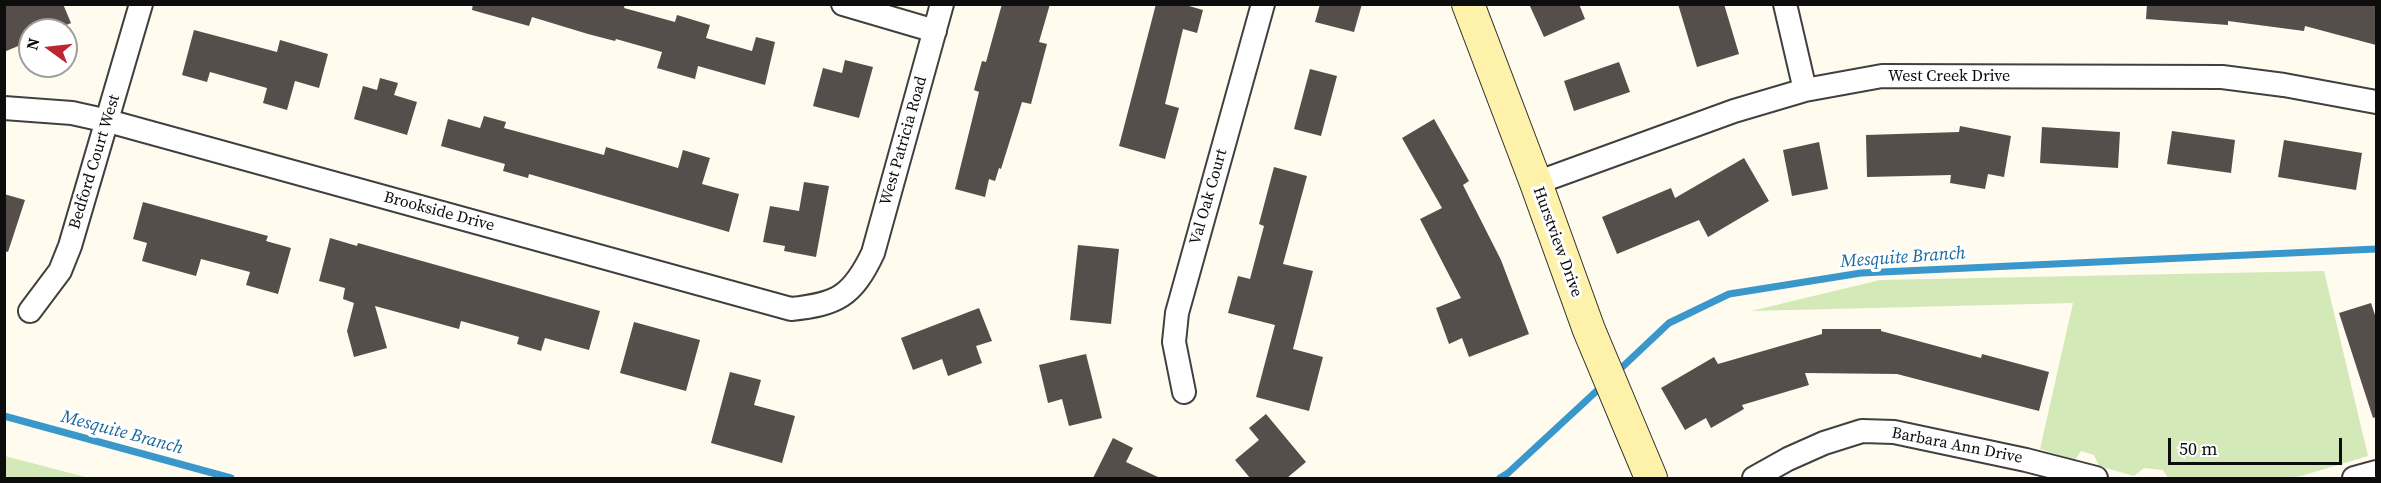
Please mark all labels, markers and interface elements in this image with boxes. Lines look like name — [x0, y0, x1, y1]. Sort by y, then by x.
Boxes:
north arrow — [18, 18, 78, 78]
text: N — [20, 35, 45, 52]
street label: West Creek Drive — [1888, 67, 2010, 87]
street label: West Patricia Road — [876, 74, 932, 208]
street label: Bedford Court West — [65, 92, 125, 232]
street label: Val Oak Court — [1186, 147, 1232, 247]
street label: Hurstview Drive — [1528, 184, 1586, 300]
street label: Brookside Drive — [381, 188, 497, 236]
water label: Mesquite Branch — [1840, 243, 1966, 273]
water label: Mesquite Branch — [59, 406, 185, 460]
street label: Barbara Ann Drive — [1890, 424, 2024, 468]
scale bar — [2171, 426, 2345, 464]
text: 50 m — [2179, 436, 2217, 461]

